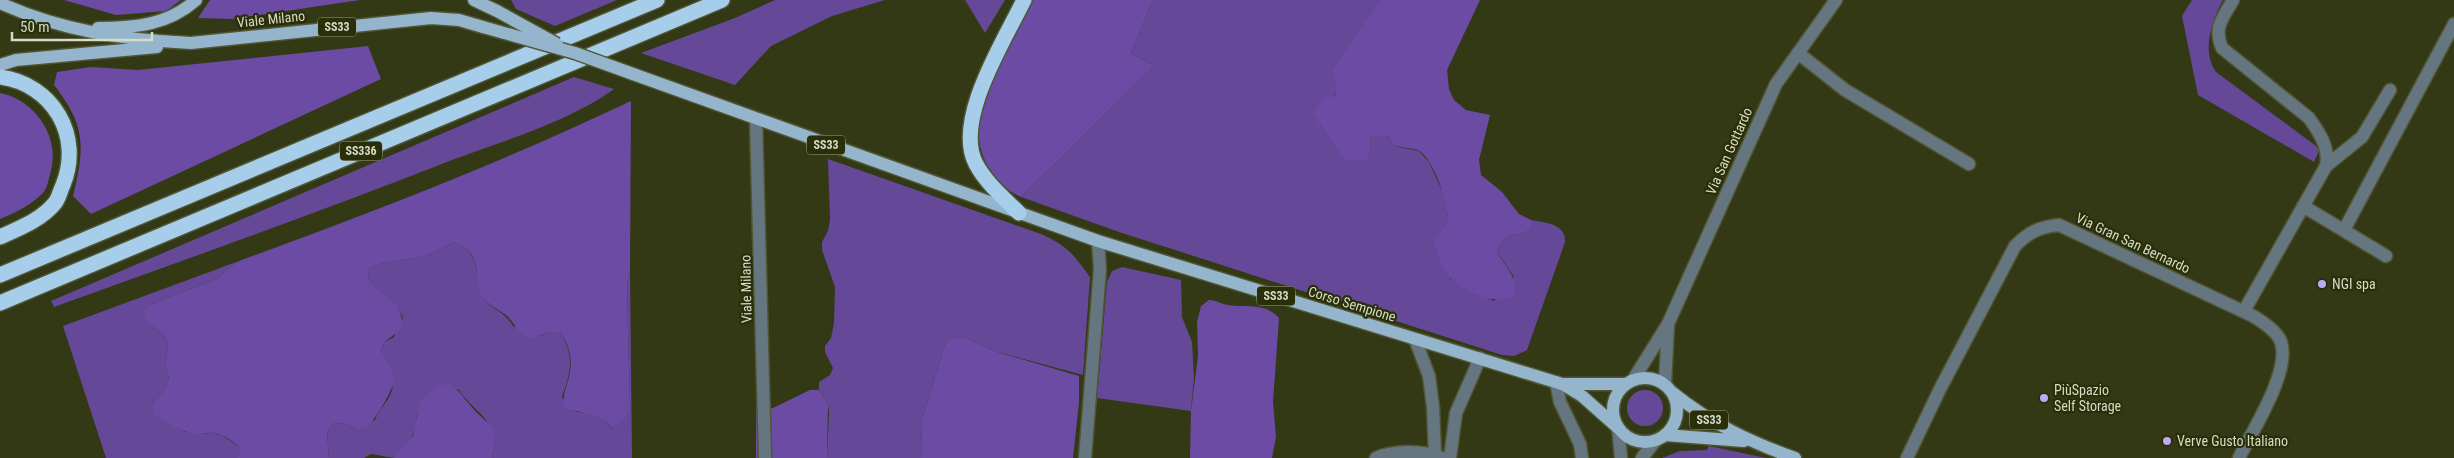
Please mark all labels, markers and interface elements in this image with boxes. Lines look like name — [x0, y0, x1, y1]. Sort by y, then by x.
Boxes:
street label: Viale Milano — [236, 7, 306, 31]
scale bar — [12, 10, 152, 42]
text: 50 m — [20, 18, 50, 36]
road number: SS33 — [318, 18, 356, 36]
street label: Via San Gottardo — [1703, 105, 1755, 197]
road number: SS33 — [807, 136, 845, 154]
road number: SS336 — [340, 142, 382, 160]
street label: Via Gran San Bernardo — [2073, 210, 2193, 276]
street label: Viale Milano — [737, 255, 755, 323]
place label: NGI spa — [2332, 276, 2376, 292]
marker: NGI spa — [2316, 278, 2328, 290]
street label: Corso Sempione — [1306, 283, 1398, 325]
road number: SS33 — [1257, 286, 1295, 306]
place label: PiùSpazio Self Storage — [2054, 382, 2122, 414]
marker: PiùSpazio Self Storage — [2038, 392, 2050, 404]
road number: SS33 — [1690, 410, 1728, 430]
place label: Verve Gusto Italiano — [2177, 433, 2288, 449]
marker: Verve Gusto Italiano — [2161, 435, 2173, 447]

